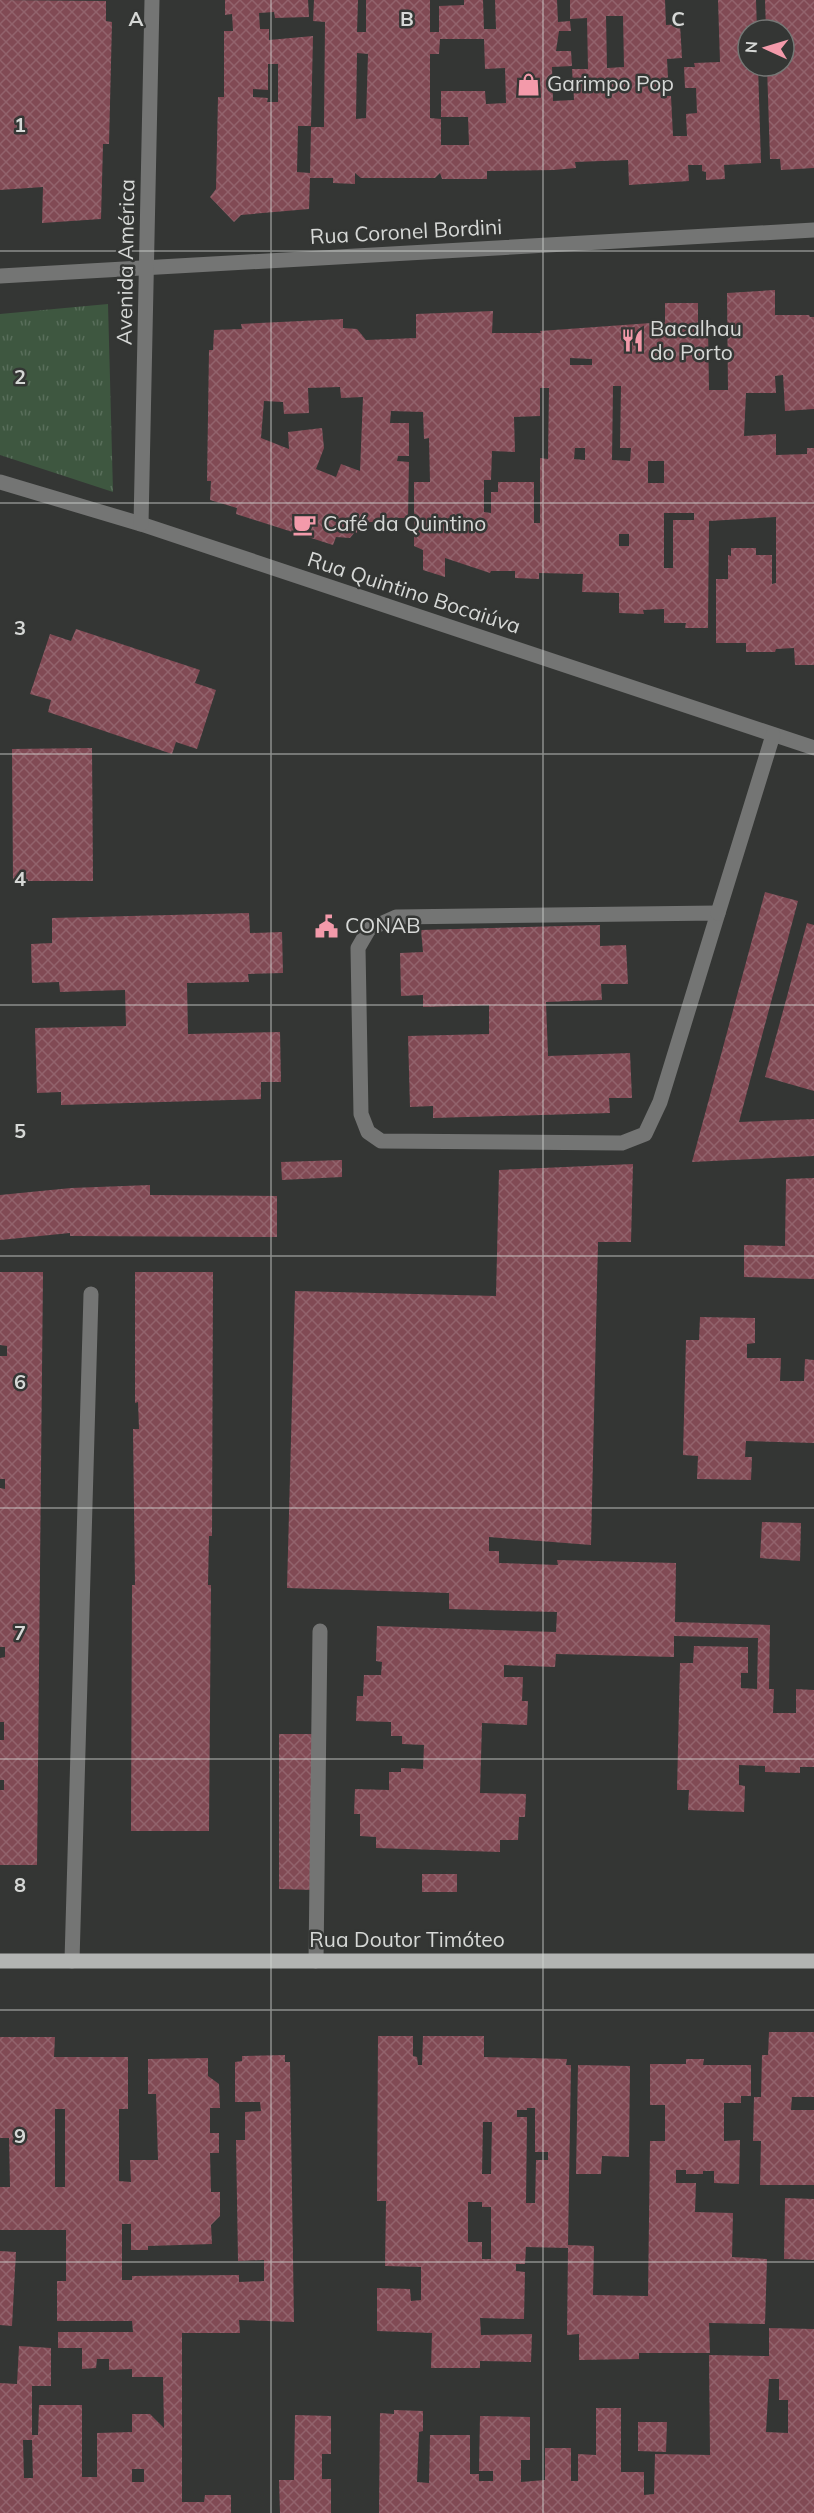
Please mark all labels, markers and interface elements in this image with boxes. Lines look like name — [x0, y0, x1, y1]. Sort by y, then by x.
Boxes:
text: A — [129, 6, 144, 31]
text: B — [400, 6, 414, 31]
text: C — [671, 6, 685, 31]
north arrow — [736, 18, 796, 78]
text: N — [741, 40, 761, 54]
place label: Garimpo Pop — [547, 70, 674, 96]
shop icon: Garimpo Pop — [516, 71, 542, 97]
text: 1 — [14, 112, 26, 137]
street label: Avenida América — [111, 179, 139, 345]
street label: Rua Coronel Bordini — [309, 213, 503, 249]
place label: Bacalhau do Porto — [650, 315, 742, 365]
restaurant icon: Bacalhau do Porto — [619, 328, 645, 354]
text: 2 — [14, 364, 26, 389]
place label: Café da Quintino — [323, 510, 486, 536]
cafe icon: Café da Quintino — [292, 511, 318, 537]
street label: Rua Quintino Bocaiúva — [305, 545, 524, 639]
text: 3 — [14, 615, 26, 640]
text: 4 — [14, 866, 26, 891]
place label: CONAB — [345, 912, 421, 938]
public building icon: CONAB — [314, 913, 340, 939]
text: 5 — [14, 1118, 26, 1143]
text: 6 — [14, 1369, 26, 1394]
text: 7 — [14, 1620, 26, 1645]
text: 8 — [14, 1872, 26, 1897]
street label: Rua Doutor Timóteo — [309, 1926, 505, 1952]
text: 9 — [14, 2123, 26, 2148]

